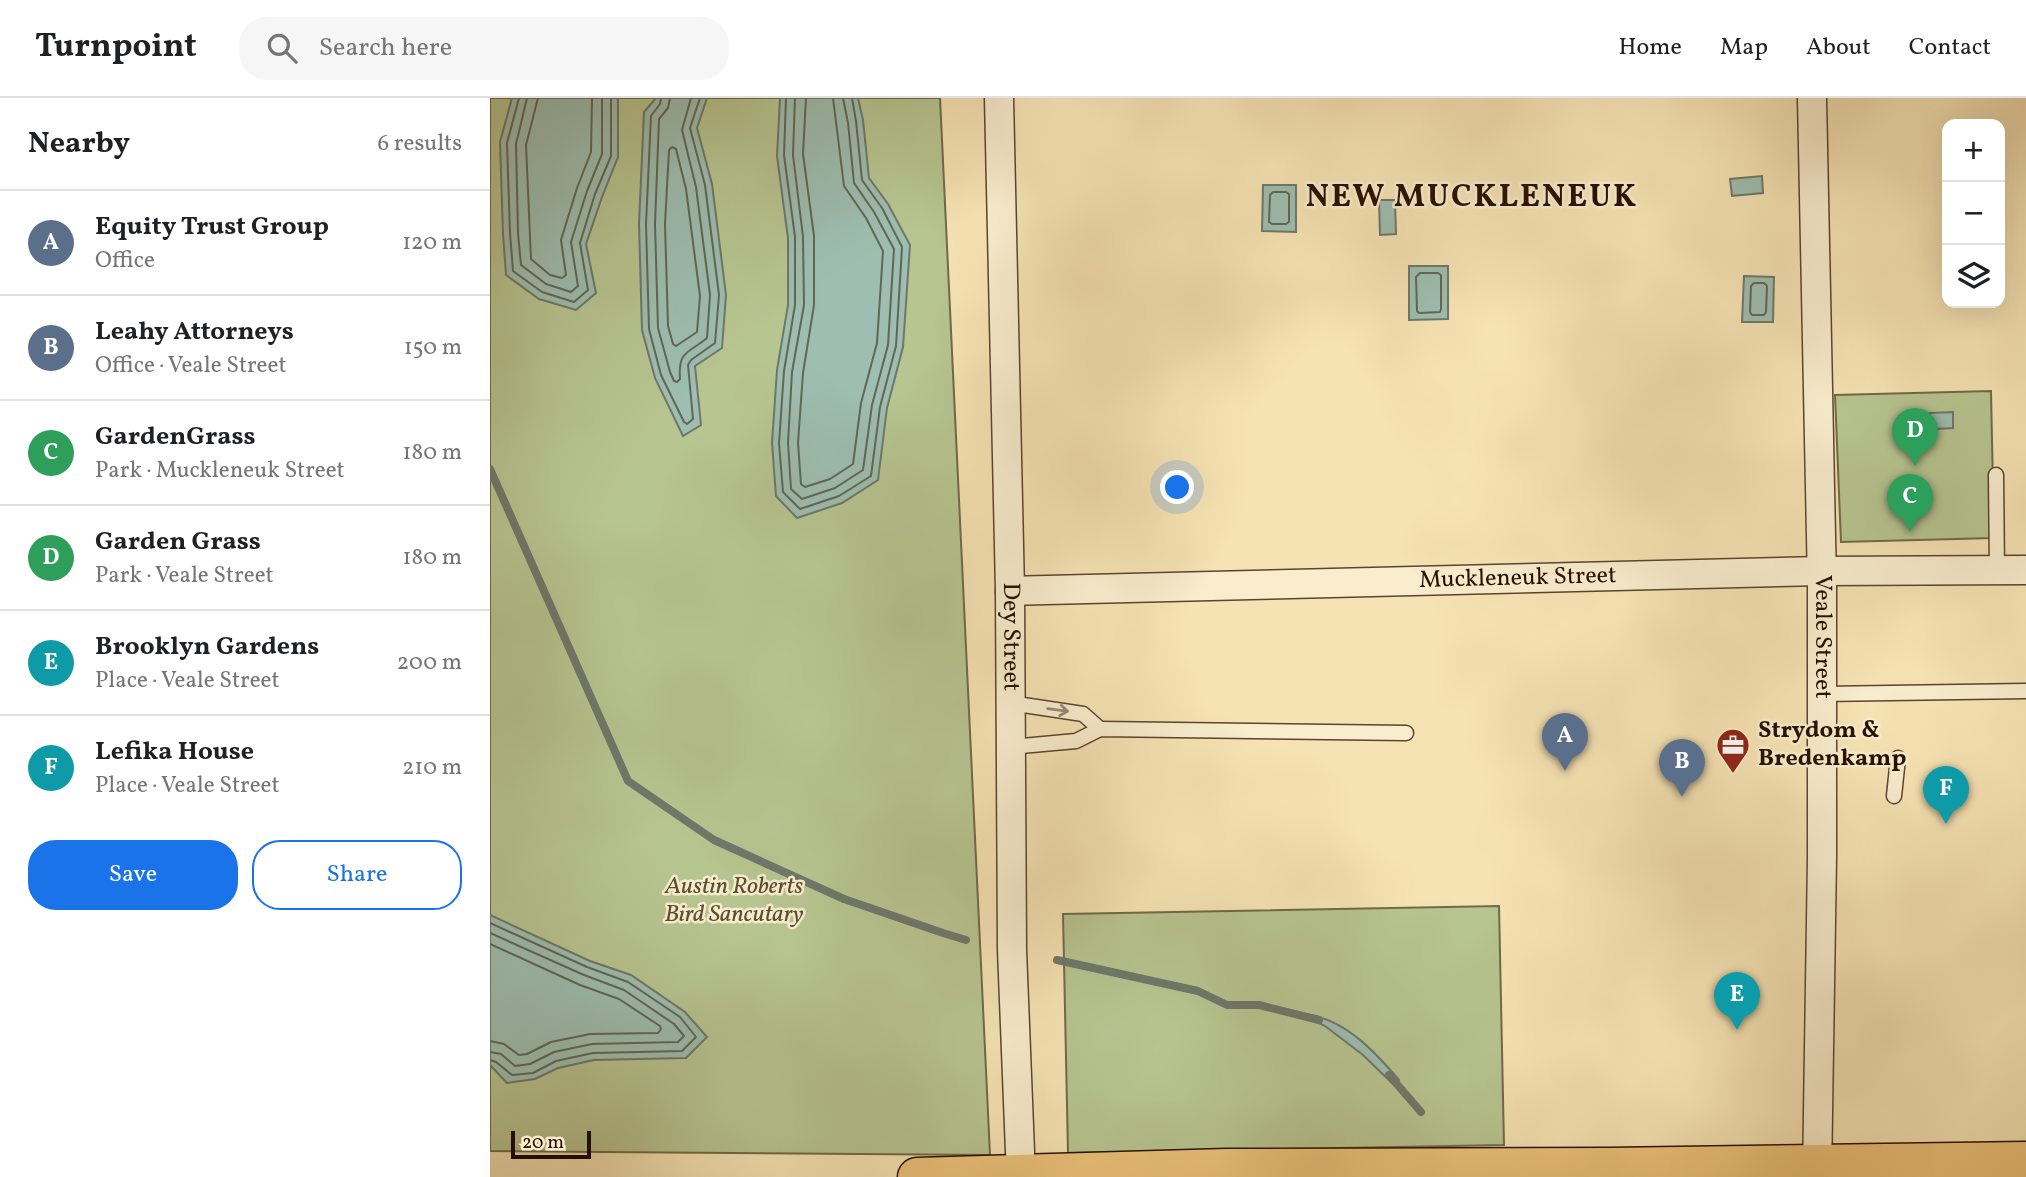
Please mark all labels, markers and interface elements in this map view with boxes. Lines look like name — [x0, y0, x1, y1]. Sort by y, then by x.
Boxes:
search box — [239, 17, 729, 80]
text: Turnpoint — [35, 25, 197, 71]
icon: search — [263, 29, 301, 67]
text: Search here — [319, 30, 452, 66]
text: Home — [1618, 31, 1682, 65]
text: Map — [1720, 31, 1768, 65]
text: About — [1806, 31, 1871, 65]
text: Contact — [1909, 31, 1991, 65]
map controls — [1942, 119, 2005, 308]
button: + — [1942, 119, 2005, 182]
text: Nearby — [28, 123, 130, 165]
text: 6 results — [378, 128, 462, 160]
district label: NEW MUCKLENEUK — [1306, 176, 1638, 220]
button: − — [1942, 182, 2005, 245]
text: Equity Trust Group — [95, 209, 329, 245]
text: A — [43, 227, 59, 259]
text: 120 m — [402, 227, 462, 259]
text: Office — [95, 245, 155, 277]
button: layers — [1942, 245, 2005, 308]
text: Leahy Attorneys — [95, 314, 294, 350]
text: B — [43, 332, 59, 364]
text: 150 m — [404, 332, 462, 364]
text: Office · Veale Street — [95, 350, 286, 382]
pin: D — [1892, 408, 1938, 466]
text: GardenGrass — [95, 419, 256, 455]
text: C — [44, 437, 58, 469]
text: 180 m — [403, 437, 462, 469]
text: Park · Muckleneuk Street — [95, 455, 345, 487]
your location — [1160, 470, 1194, 504]
pin: C — [1887, 474, 1933, 532]
text: Garden Grass — [95, 524, 261, 560]
text: D — [43, 542, 59, 574]
text: 180 m — [403, 542, 462, 574]
street label: Muckleneuk Street — [1419, 559, 1617, 598]
text: Park · Veale Street — [95, 560, 274, 592]
street label: Veale Street — [1805, 575, 1839, 699]
street label: Dey Street — [993, 582, 1028, 691]
text: Brooklyn Gardens — [95, 629, 319, 665]
text: E — [44, 647, 58, 679]
text: 200 m — [397, 647, 462, 679]
text: Place · Veale Street — [95, 665, 280, 697]
one-way arrow — [1046, 704, 1069, 717]
pin: A — [1542, 713, 1588, 771]
place label: Strydom & Bredenkamp — [1758, 714, 1906, 776]
office icon: Strydom & Bredenkamp — [1714, 726, 1752, 775]
text: Lefika House — [95, 734, 254, 770]
pin: B — [1659, 739, 1705, 797]
text: F — [44, 752, 58, 784]
text: 210 m — [402, 752, 462, 784]
pin: F — [1923, 766, 1969, 824]
text: Place · Veale Street — [95, 770, 280, 802]
button: Save — [28, 840, 238, 910]
button: Share — [252, 840, 462, 910]
park label: Austin Roberts Bird Sancutary — [664, 870, 804, 932]
pin: E — [1714, 972, 1760, 1030]
scale bar — [511, 1128, 592, 1160]
text: 20 m — [522, 1130, 564, 1156]

